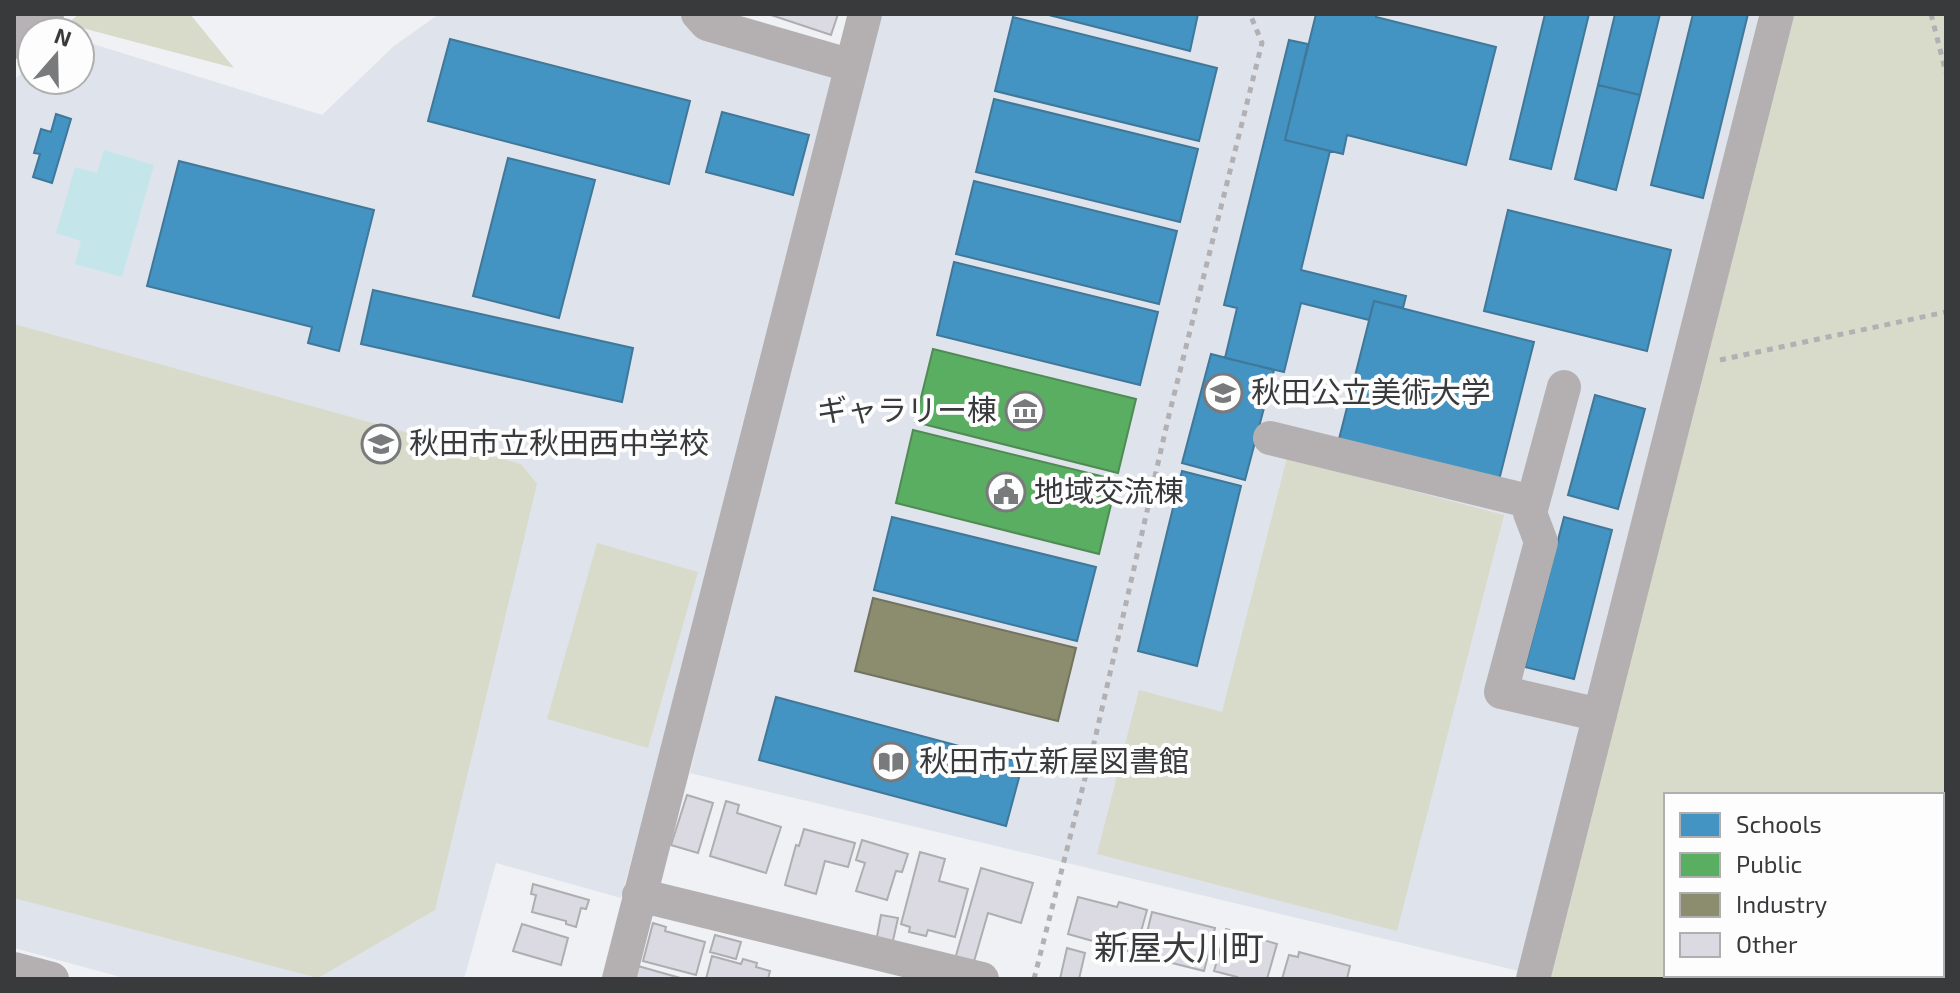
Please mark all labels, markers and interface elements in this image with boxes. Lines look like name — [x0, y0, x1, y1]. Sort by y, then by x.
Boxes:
north arrow — [16, 16, 96, 96]
text: N — [51, 21, 75, 51]
school or university icon: 秋田公立美術大学 — [1202, 372, 1244, 414]
place label: 秋田公立美術大学 — [1251, 373, 1491, 409]
museum icon: ギャラリー棟 — [1004, 390, 1046, 432]
place label: ギャラリー棟 — [817, 391, 997, 427]
school or university icon: 秋田市立秋田西中学校 — [360, 423, 402, 465]
place label: 秋田市立秋田西中学校 — [409, 424, 709, 460]
public building icon: 地域交流棟 — [985, 471, 1027, 513]
place label: 地域交流棟 — [1034, 472, 1184, 508]
library icon: 秋田市立新屋図書館 — [870, 741, 912, 783]
place label: 秋田市立新屋図書館 — [919, 742, 1189, 778]
legend — [1664, 793, 1944, 977]
text: Schools — [1736, 809, 1822, 838]
text: Public — [1736, 849, 1802, 878]
text: Industry — [1736, 889, 1828, 918]
district label: 新屋大川町 — [1094, 926, 1264, 967]
text: Other — [1736, 929, 1798, 958]

